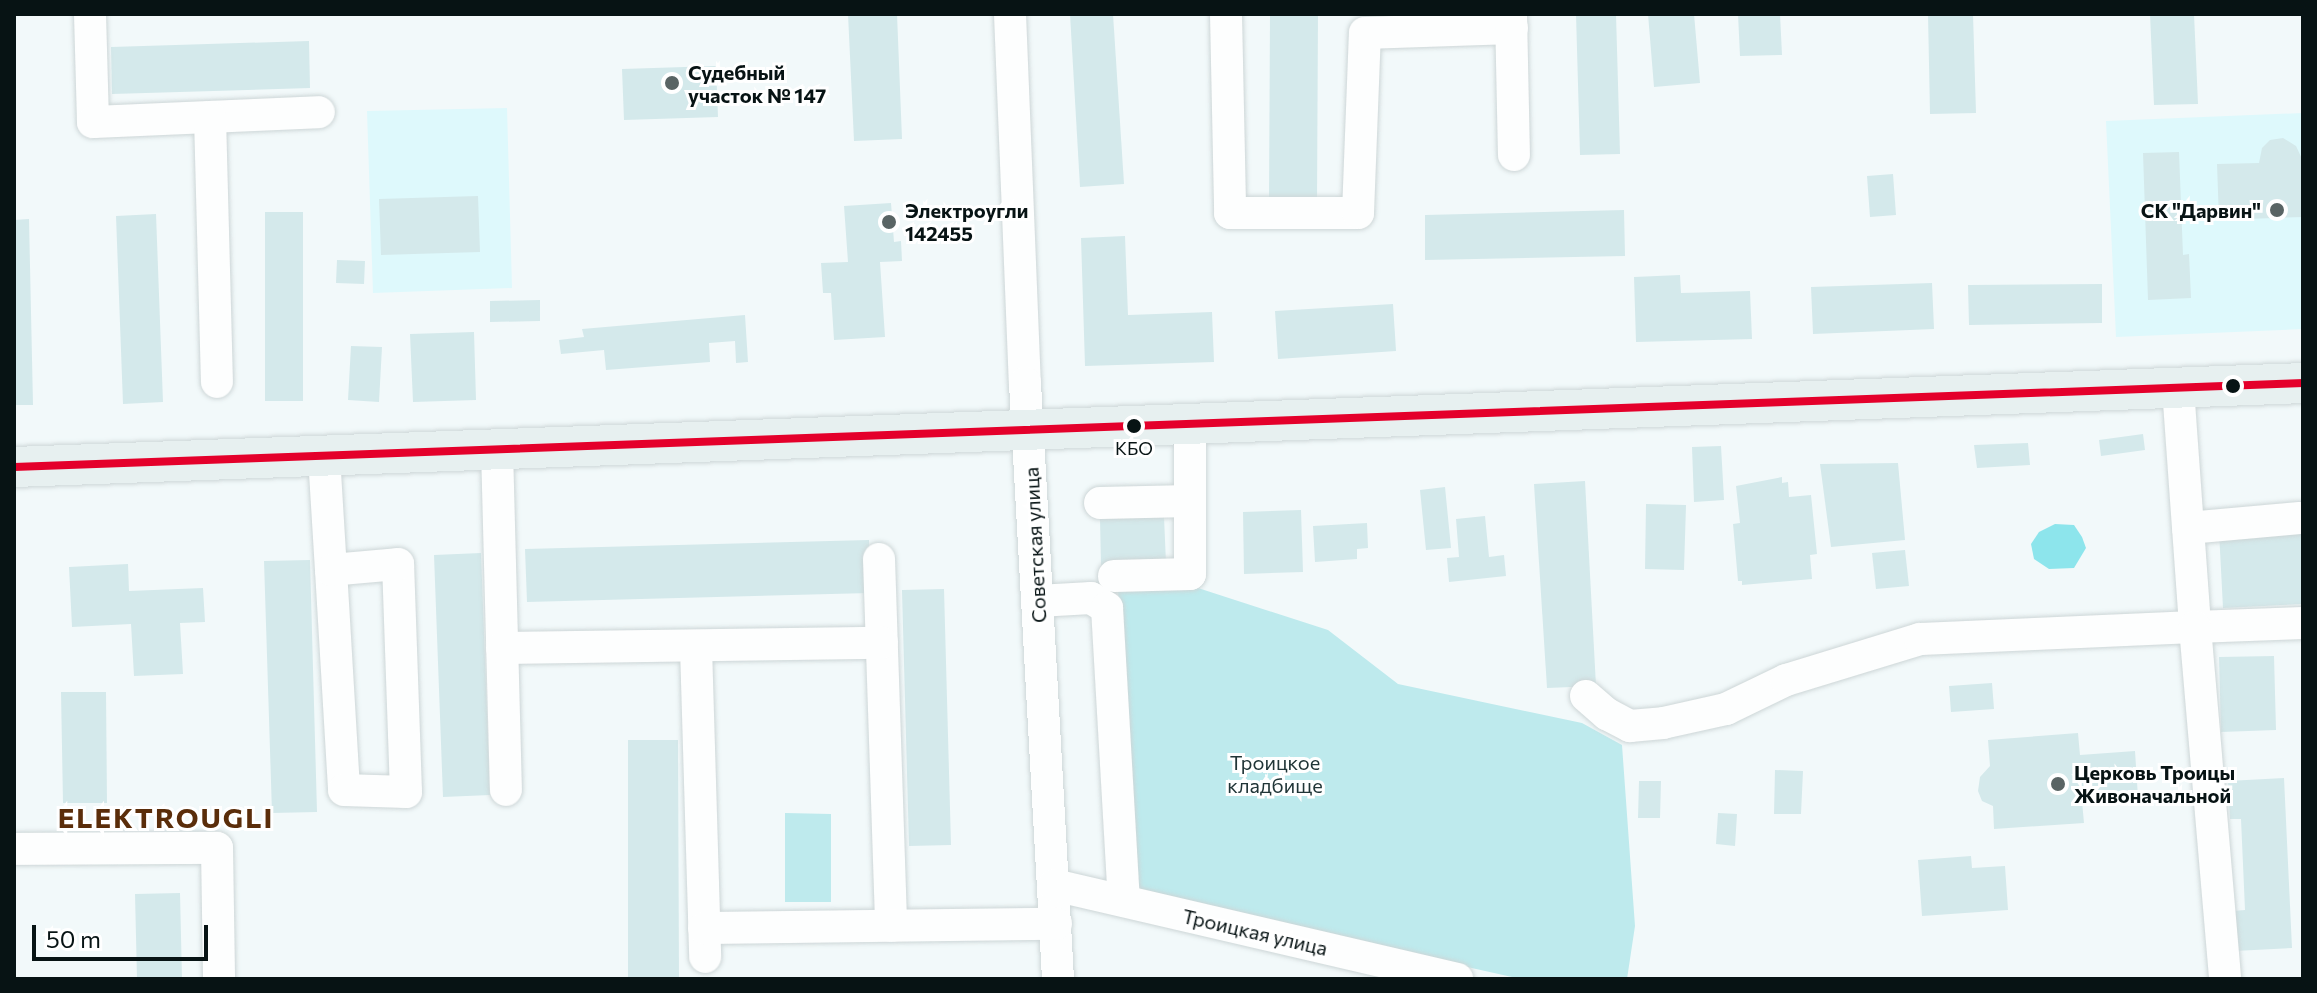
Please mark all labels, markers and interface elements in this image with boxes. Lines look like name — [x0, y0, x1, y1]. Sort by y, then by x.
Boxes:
place label: Судебный участок № 147 — [688, 60, 826, 107]
marker: Судебный участок № 147 — [663, 74, 681, 92]
place label: Электроугли 142455 — [905, 198, 1028, 245]
place label: СК "Дарвин" — [2141, 198, 2261, 222]
marker: СК "Дарвин" — [2268, 201, 2286, 219]
marker: Электроугли 142455 — [880, 213, 898, 231]
unlabelled marker — [2225, 378, 2241, 394]
marker: КБО — [1126, 418, 1142, 434]
place label: КБО — [1115, 437, 1153, 459]
street label: Советская улица — [1019, 466, 1051, 624]
park label: Троицкое кладбище — [1227, 751, 1323, 798]
place label: Церковь Троицы Живоначальной — [2074, 760, 2235, 807]
marker: Церковь Троицы Живоначальной — [2049, 775, 2067, 793]
district label: ELEKTROUGLI — [58, 800, 274, 834]
street label: Троицкая улица — [1180, 904, 1330, 960]
scale bar — [36, 909, 212, 959]
text: 50 m — [46, 924, 101, 953]

